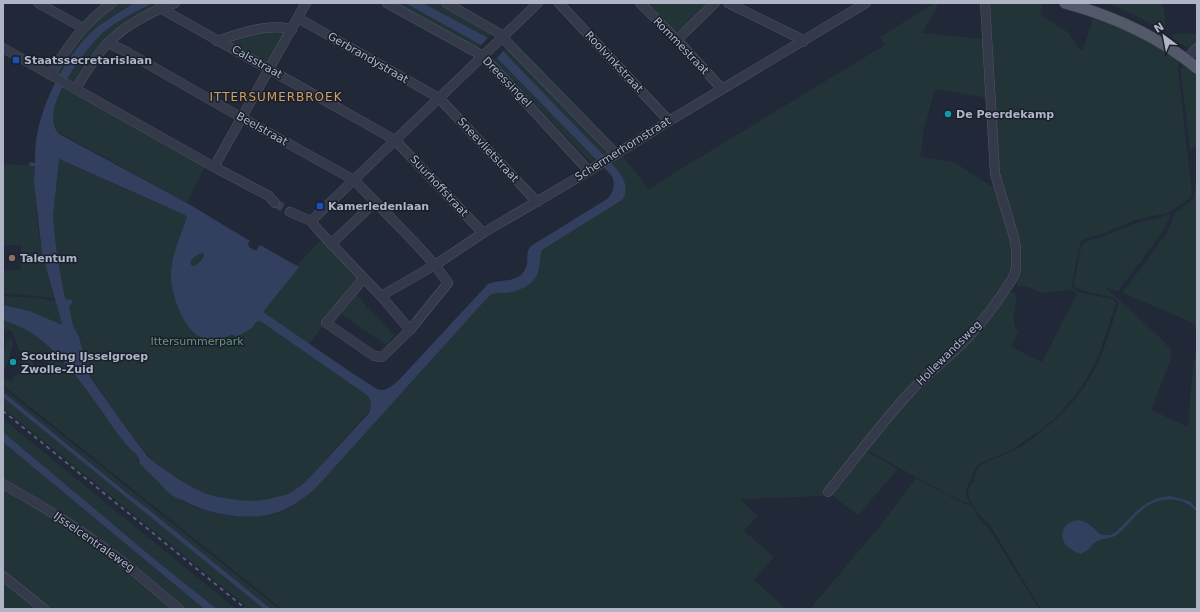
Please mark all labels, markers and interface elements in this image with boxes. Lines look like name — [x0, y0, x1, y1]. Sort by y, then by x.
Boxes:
street label: Rommestraat — [650, 15, 712, 78]
north arrow — [1144, 16, 1184, 56]
text: N — [1152, 20, 1166, 36]
street label: Roolvinkstraat — [582, 29, 646, 96]
street label: Gerbrandystraat — [325, 30, 411, 87]
street label: Calsstraat — [230, 43, 285, 81]
place label: Staatssecretarislaan — [24, 54, 152, 67]
street label: Dreessingel — [480, 54, 534, 110]
marker: Staatssecretarislaan — [11, 55, 21, 65]
district label: ITTERSUMERBROEK — [209, 90, 343, 104]
place label: De Peerdekamp — [956, 108, 1054, 121]
marker: De Peerdekamp — [943, 109, 953, 119]
street label: Beelstraat — [234, 110, 290, 149]
street label: Schermerhornstraat — [573, 114, 674, 184]
street label: Sneevlietstraat — [455, 115, 522, 185]
street label: Suurhoffstraat — [407, 153, 471, 220]
place label: Kamerledenlaan — [328, 200, 429, 213]
marker: Kamerledenlaan — [315, 201, 325, 211]
place label: Talentum — [20, 252, 77, 265]
marker: Talentum — [7, 253, 17, 263]
street label: Hollewandsweg — [914, 318, 984, 388]
park label: Ittersummerpark — [150, 335, 244, 348]
place label: Scouting IJsselgroep Zwolle-Zuid — [21, 350, 148, 376]
marker: Scouting IJsselgroep Zwolle-Zuid — [8, 357, 18, 367]
street label: IJsselcentraleweg — [51, 509, 137, 575]

